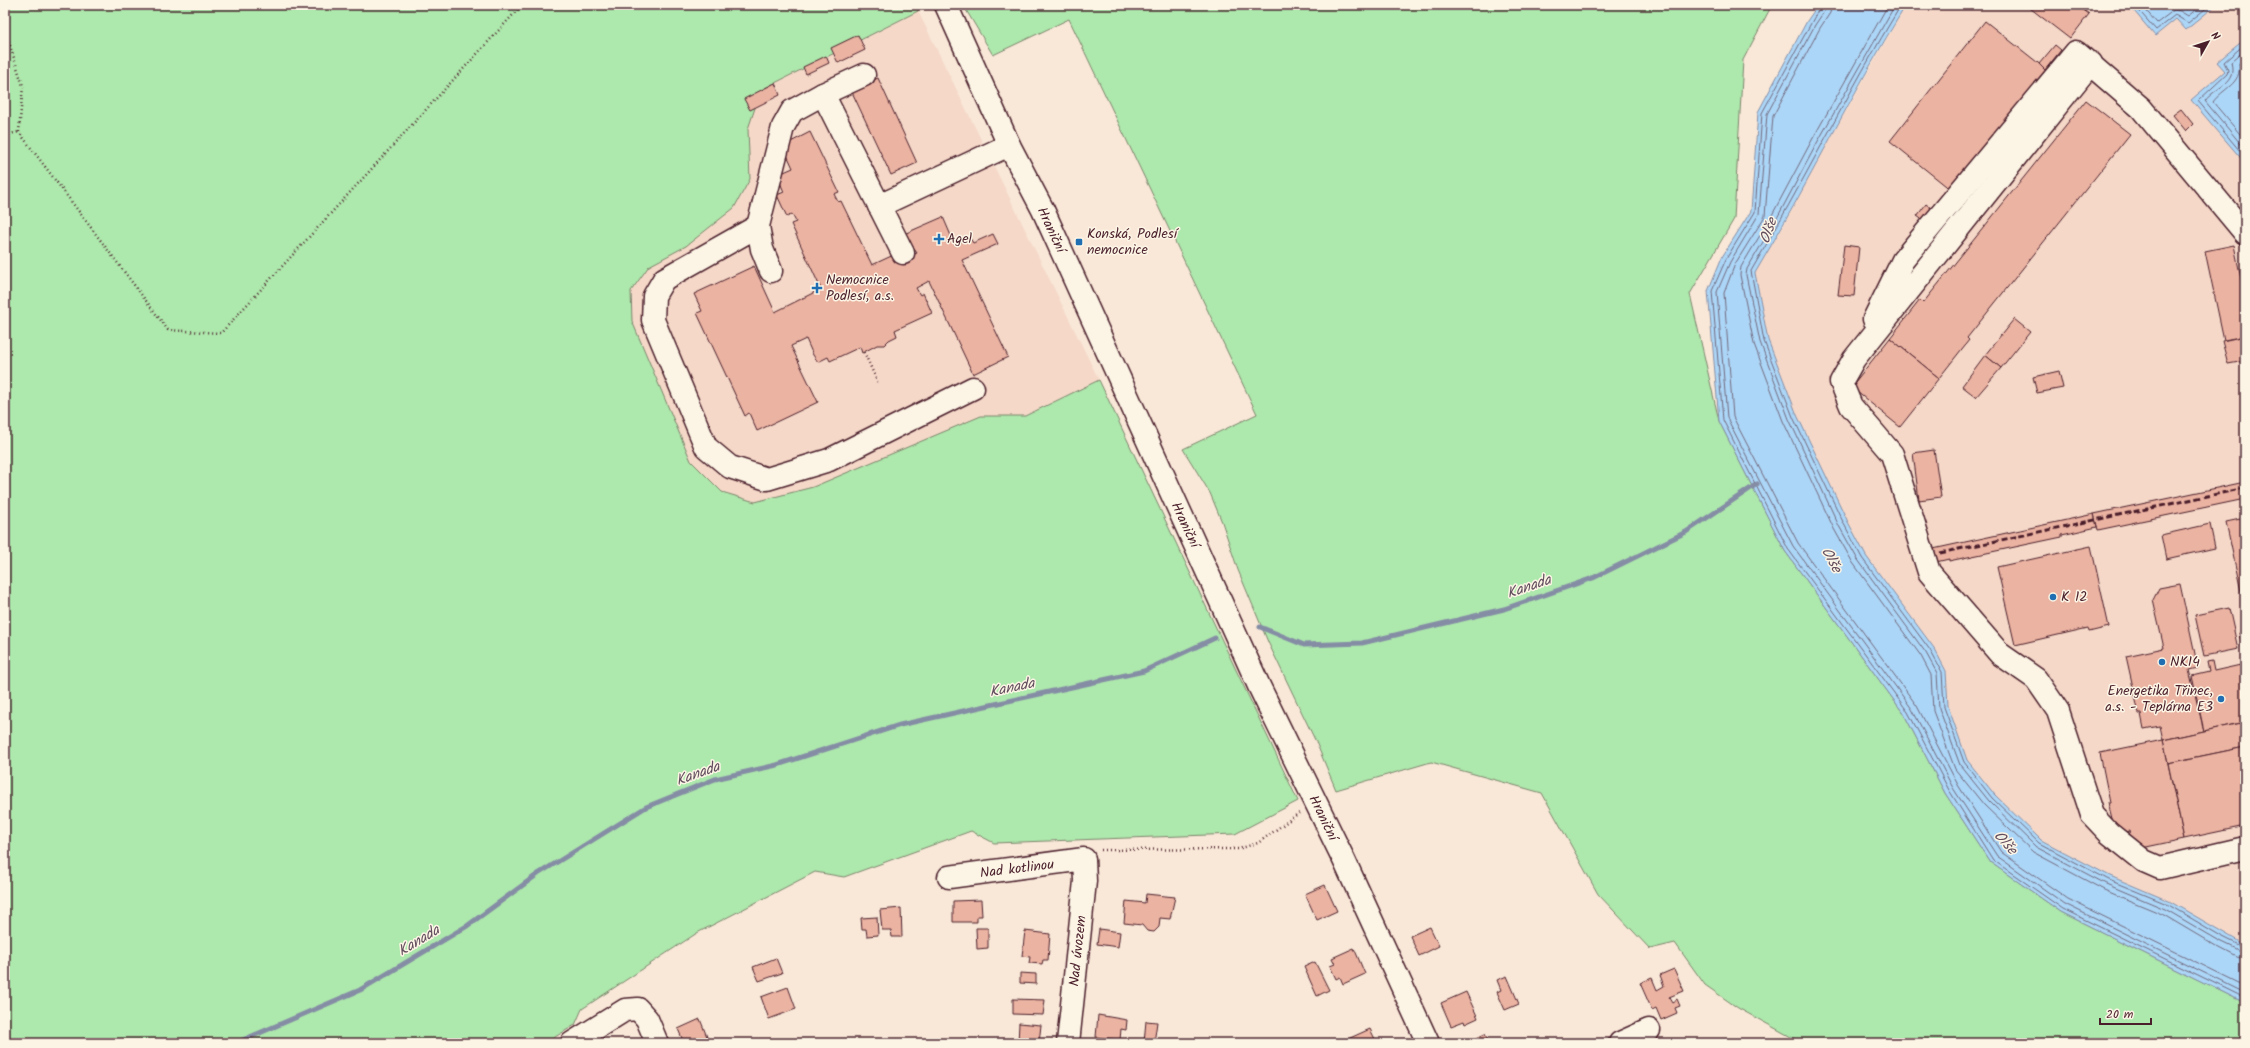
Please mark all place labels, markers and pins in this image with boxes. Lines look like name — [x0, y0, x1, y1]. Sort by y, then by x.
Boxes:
place label: Konská, Podlesí nemocnice — [1087, 223, 1180, 261]
place label: Agel — [947, 228, 972, 250]
marker: Agel — [934, 234, 944, 244]
marker: Konská, Podlesí nemocnice — [1074, 237, 1084, 247]
place label: Nemocnice Podlesí, a.s. — [826, 269, 894, 307]
marker: Nemocnice Podlesí, a.s. — [811, 282, 823, 294]
place label: K 12 — [2061, 586, 2087, 608]
marker: K 12 — [2048, 592, 2058, 602]
place label: NK14 — [2170, 651, 2200, 673]
marker: NK14 — [2157, 657, 2167, 667]
place label: Energetika Třinec, a.s. - Teplárna E3 — [2105, 680, 2213, 718]
marker: Energetika Třinec, a.s. - Teplárna E3 — [2216, 694, 2226, 704]

